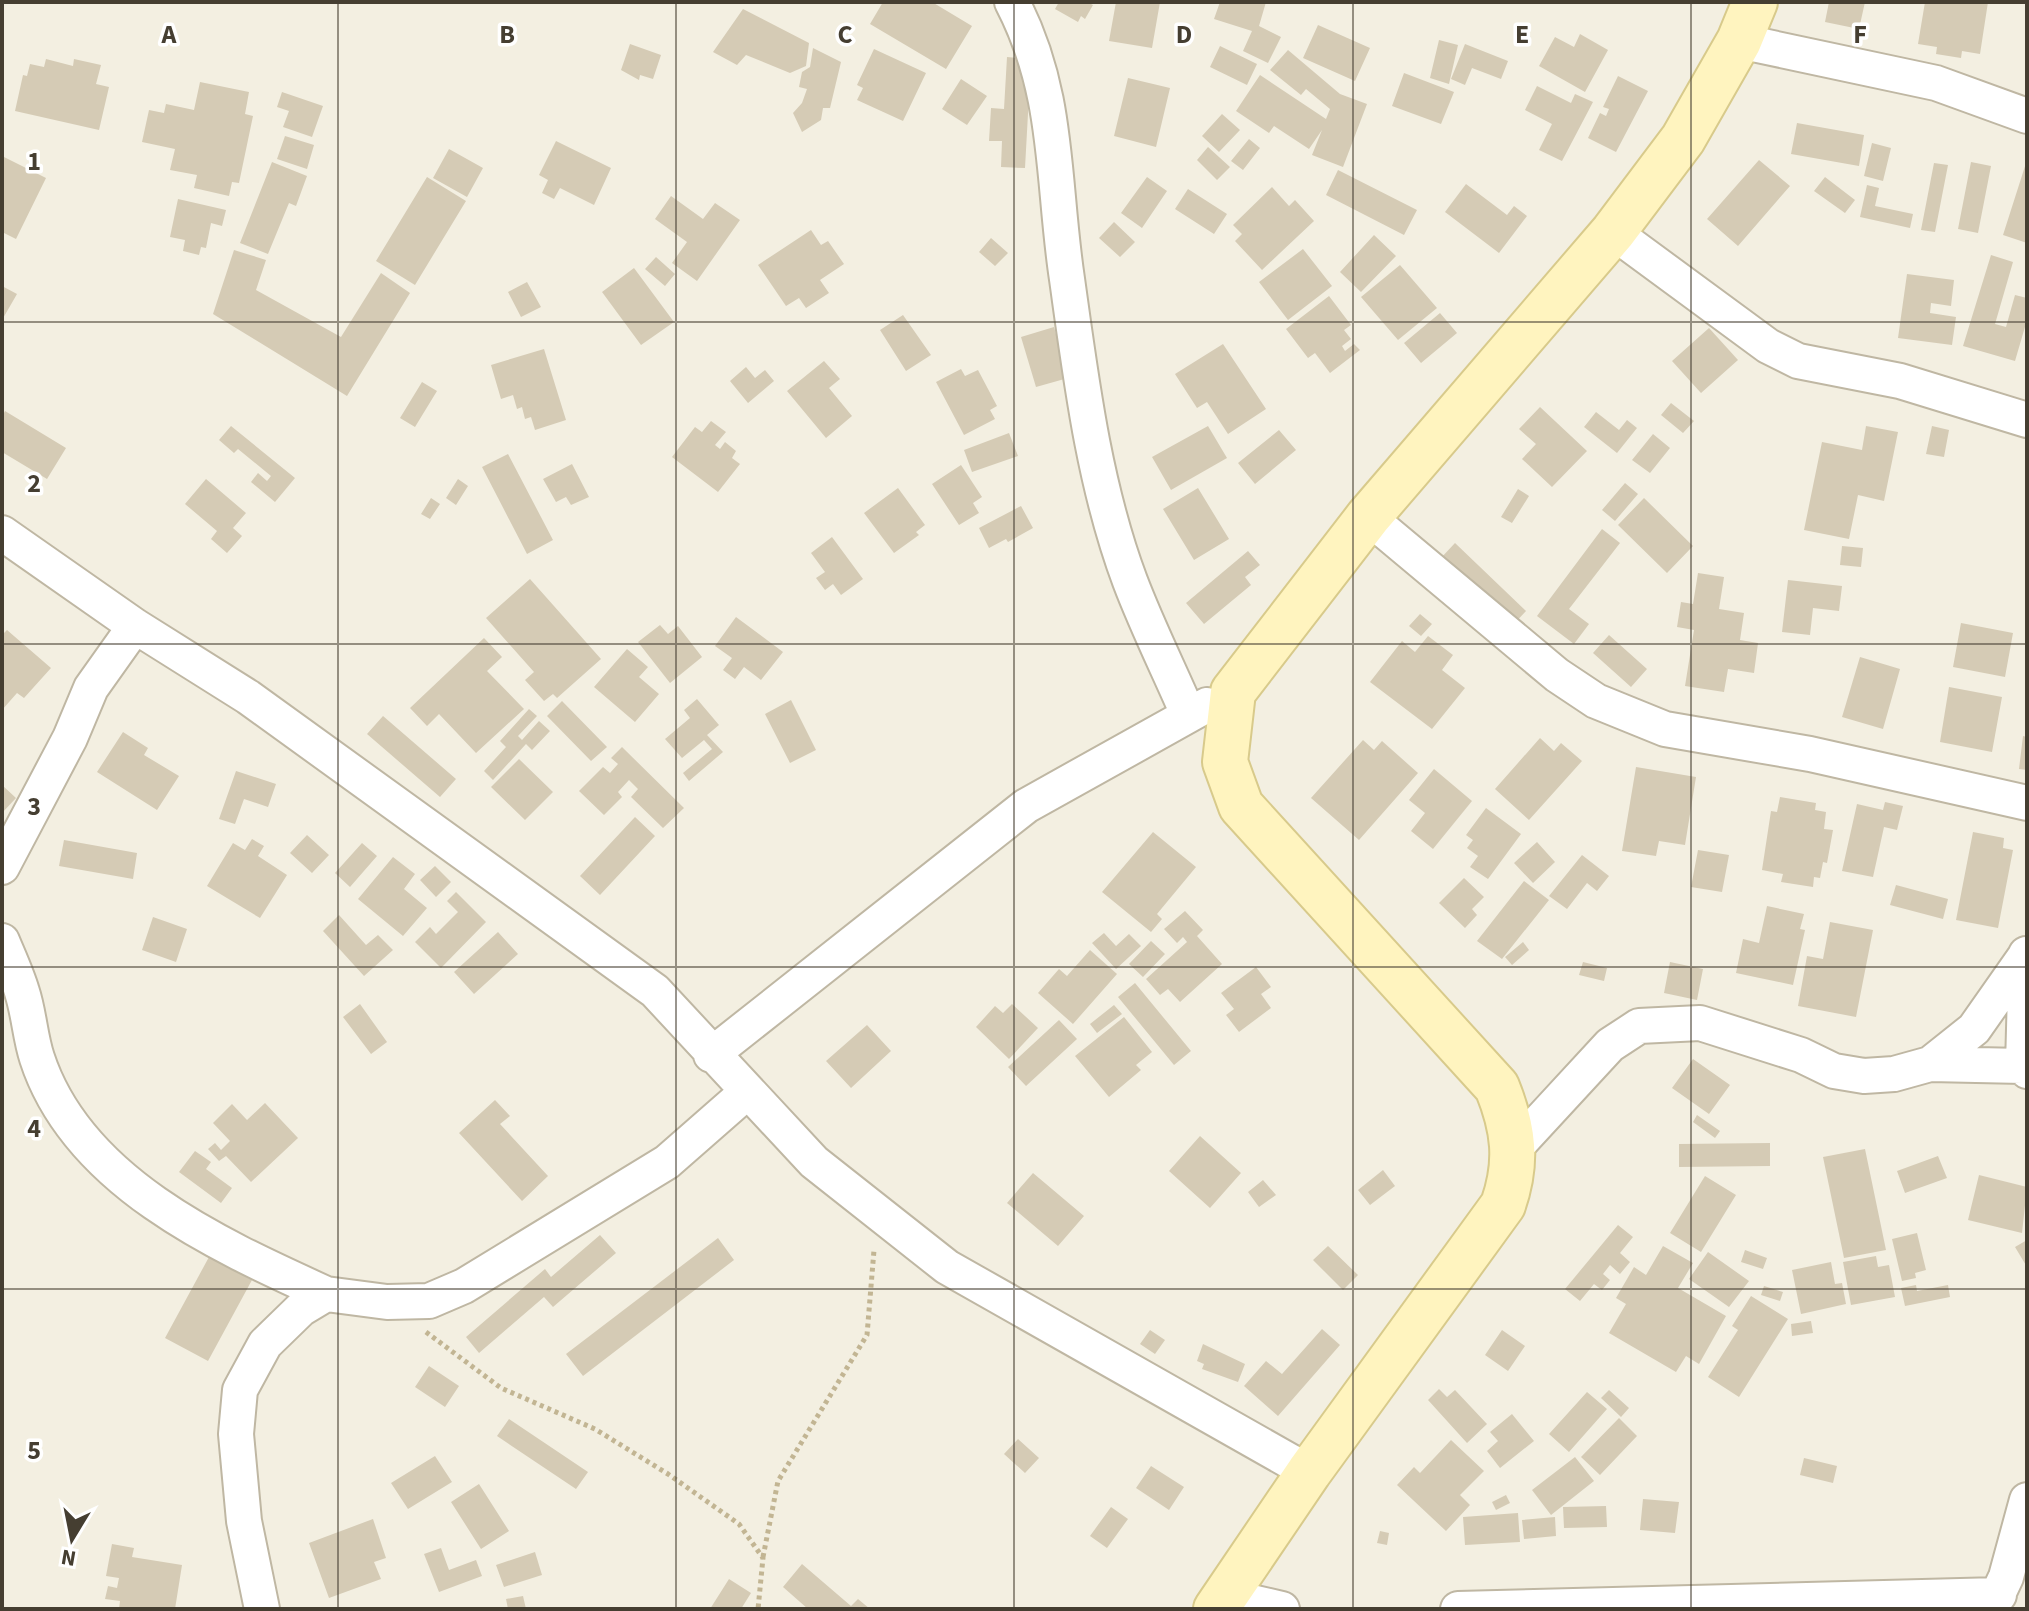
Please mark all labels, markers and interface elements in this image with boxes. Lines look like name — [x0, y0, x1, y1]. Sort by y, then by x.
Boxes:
text: A — [161, 16, 178, 53]
text: B — [499, 16, 515, 53]
text: C — [837, 16, 853, 53]
text: D — [1176, 16, 1192, 53]
text: E — [1515, 16, 1529, 53]
text: F — [1853, 16, 1867, 53]
text: 1 — [27, 143, 41, 180]
text: 2 — [27, 465, 41, 502]
text: 3 — [27, 788, 41, 825]
text: 4 — [27, 1110, 41, 1147]
text: 5 — [27, 1432, 41, 1469]
north arrow — [32, 1499, 112, 1579]
text: N — [59, 1541, 79, 1575]

